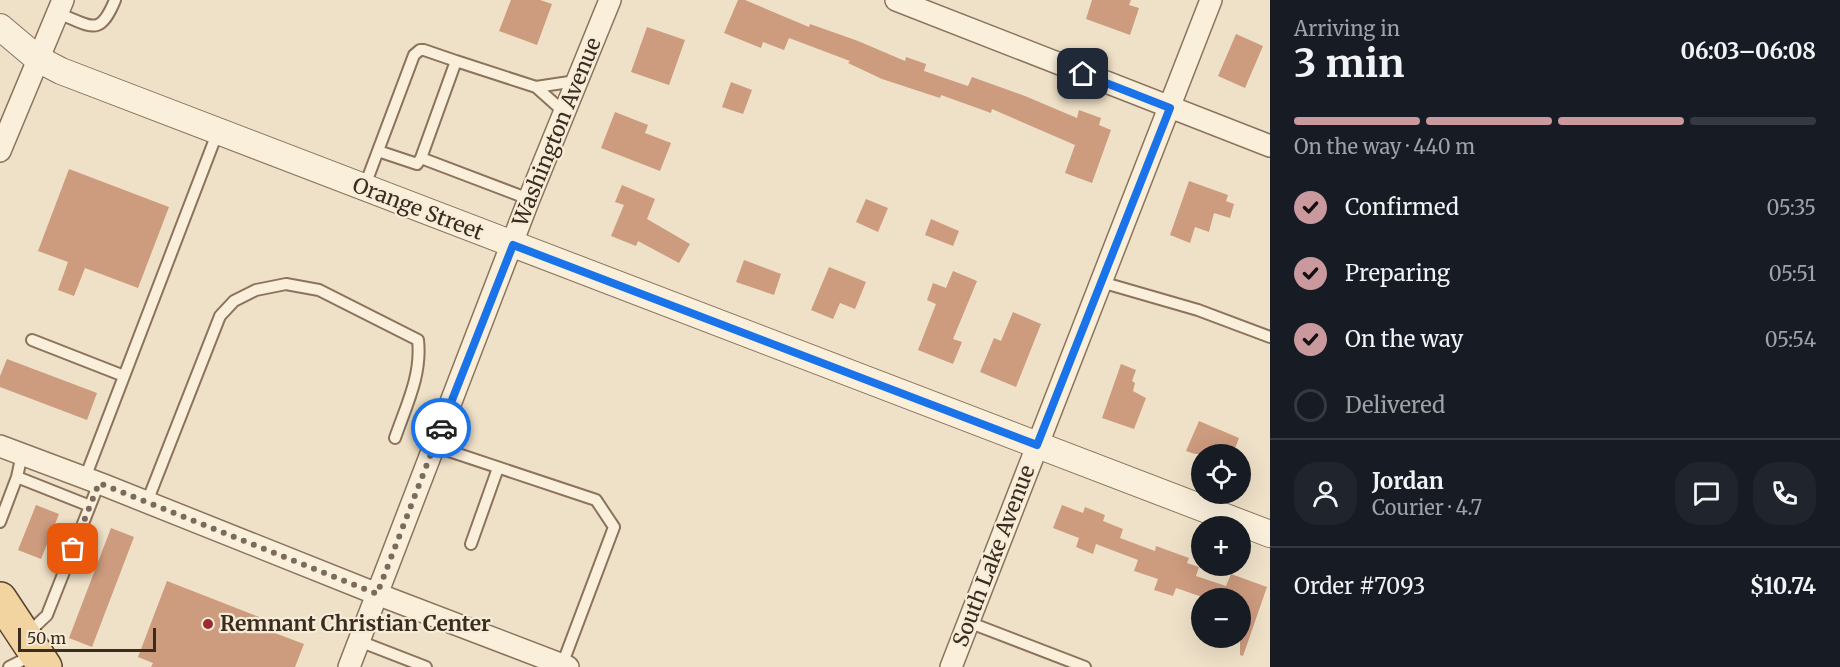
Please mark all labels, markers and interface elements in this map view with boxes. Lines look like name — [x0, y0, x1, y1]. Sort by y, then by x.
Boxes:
text: Arriving in — [1294, 16, 1400, 41]
street label: Washington Avenue — [506, 33, 607, 231]
text: 06:03–06:08 — [1680, 37, 1816, 65]
text: 3 min — [1294, 39, 1404, 88]
pin — [1057, 48, 1108, 99]
icon: home — [1066, 57, 1099, 90]
text: On the way · 440 m — [1294, 134, 1475, 159]
street label: Orange Street — [349, 171, 487, 246]
icon: check — [1294, 191, 1327, 224]
text: Confirmed — [1345, 193, 1459, 221]
text: 05:35 — [1767, 195, 1816, 220]
icon: check — [1294, 257, 1327, 290]
text: Preparing — [1345, 259, 1450, 287]
text: 05:51 — [1769, 261, 1816, 286]
icon: check — [1294, 323, 1327, 356]
text: On the way — [1345, 325, 1463, 353]
text: 05:54 — [1765, 327, 1816, 352]
text: Delivered — [1345, 391, 1445, 419]
courier — [411, 398, 471, 458]
icon: car — [425, 412, 458, 445]
map controls — [1191, 444, 1251, 648]
button: locate — [1191, 444, 1251, 504]
street label: South Lake Avenue — [946, 461, 1041, 650]
button: person — [1294, 462, 1357, 525]
button: chat — [1675, 462, 1738, 525]
button: phone — [1753, 462, 1816, 525]
text: Jordan — [1372, 467, 1444, 495]
text: Courier · 4.7 — [1372, 495, 1482, 520]
button: + — [1191, 516, 1251, 576]
pin — [47, 523, 98, 574]
icon: bag — [56, 532, 89, 565]
text: Order #7093 — [1294, 572, 1425, 600]
text: $10.74 — [1750, 572, 1816, 600]
button: − — [1191, 588, 1251, 648]
place label: Remnant Christian Center — [220, 610, 491, 637]
marker: Remnant Christian Center — [201, 617, 215, 631]
scale bar — [18, 625, 156, 652]
text: 50 m — [27, 628, 66, 648]

